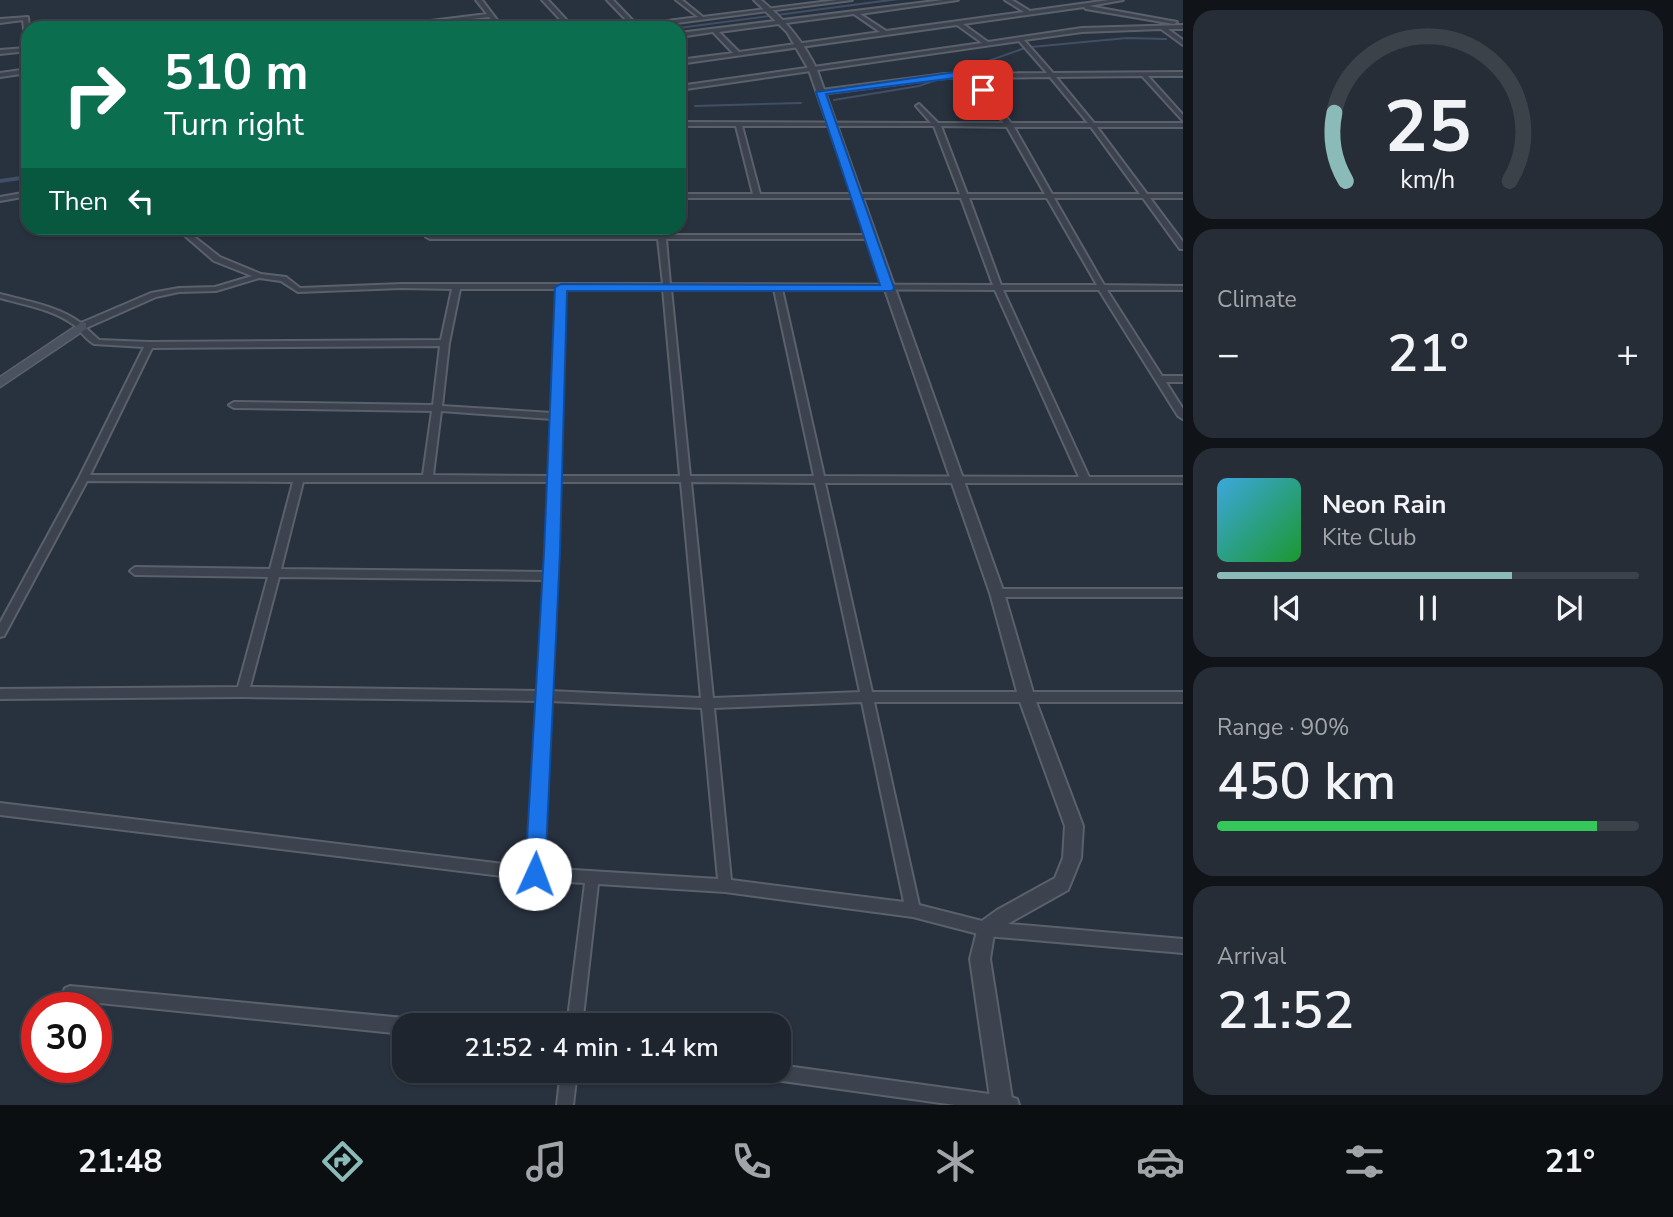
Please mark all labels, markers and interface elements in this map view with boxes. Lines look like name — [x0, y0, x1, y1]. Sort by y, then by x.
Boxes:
text: 510 m — [164, 39, 308, 106]
icon: right — [49, 49, 140, 140]
pin — [953, 60, 1013, 120]
icon: arrive — [964, 71, 1002, 109]
text: 25 — [1384, 77, 1472, 177]
text: Turn right — [164, 103, 304, 146]
text: km/h — [1400, 162, 1456, 196]
icon: left — [122, 182, 160, 220]
text: Then — [49, 184, 108, 219]
text: Climate — [1217, 284, 1297, 315]
text: 21° — [1387, 318, 1469, 389]
text: − — [1217, 329, 1240, 380]
text: + — [1616, 329, 1639, 380]
text: Neon Rain — [1322, 487, 1447, 522]
text: Kite Club — [1322, 522, 1416, 553]
icon: previous — [1268, 589, 1306, 627]
icon: pause — [1409, 589, 1447, 627]
icon: next — [1550, 589, 1588, 627]
text: Range · 90% — [1217, 712, 1349, 743]
text: 450 km — [1217, 746, 1396, 817]
position arrow — [498, 837, 572, 911]
text: Arrival — [1217, 941, 1286, 972]
text: 21:52 — [1217, 975, 1354, 1046]
speed limit sign: 30 — [21, 992, 112, 1083]
text: 21:52 · 4 min · 1.4 km — [464, 1030, 719, 1065]
icon: directions — [318, 1137, 367, 1186]
icon: music — [522, 1137, 571, 1186]
icon: phone — [727, 1137, 776, 1186]
icon: climate — [931, 1137, 980, 1186]
icon: car — [1136, 1137, 1185, 1186]
icon: filters — [1340, 1137, 1389, 1186]
text: 21:48 — [78, 1140, 162, 1183]
text: 21° — [1545, 1140, 1595, 1183]

